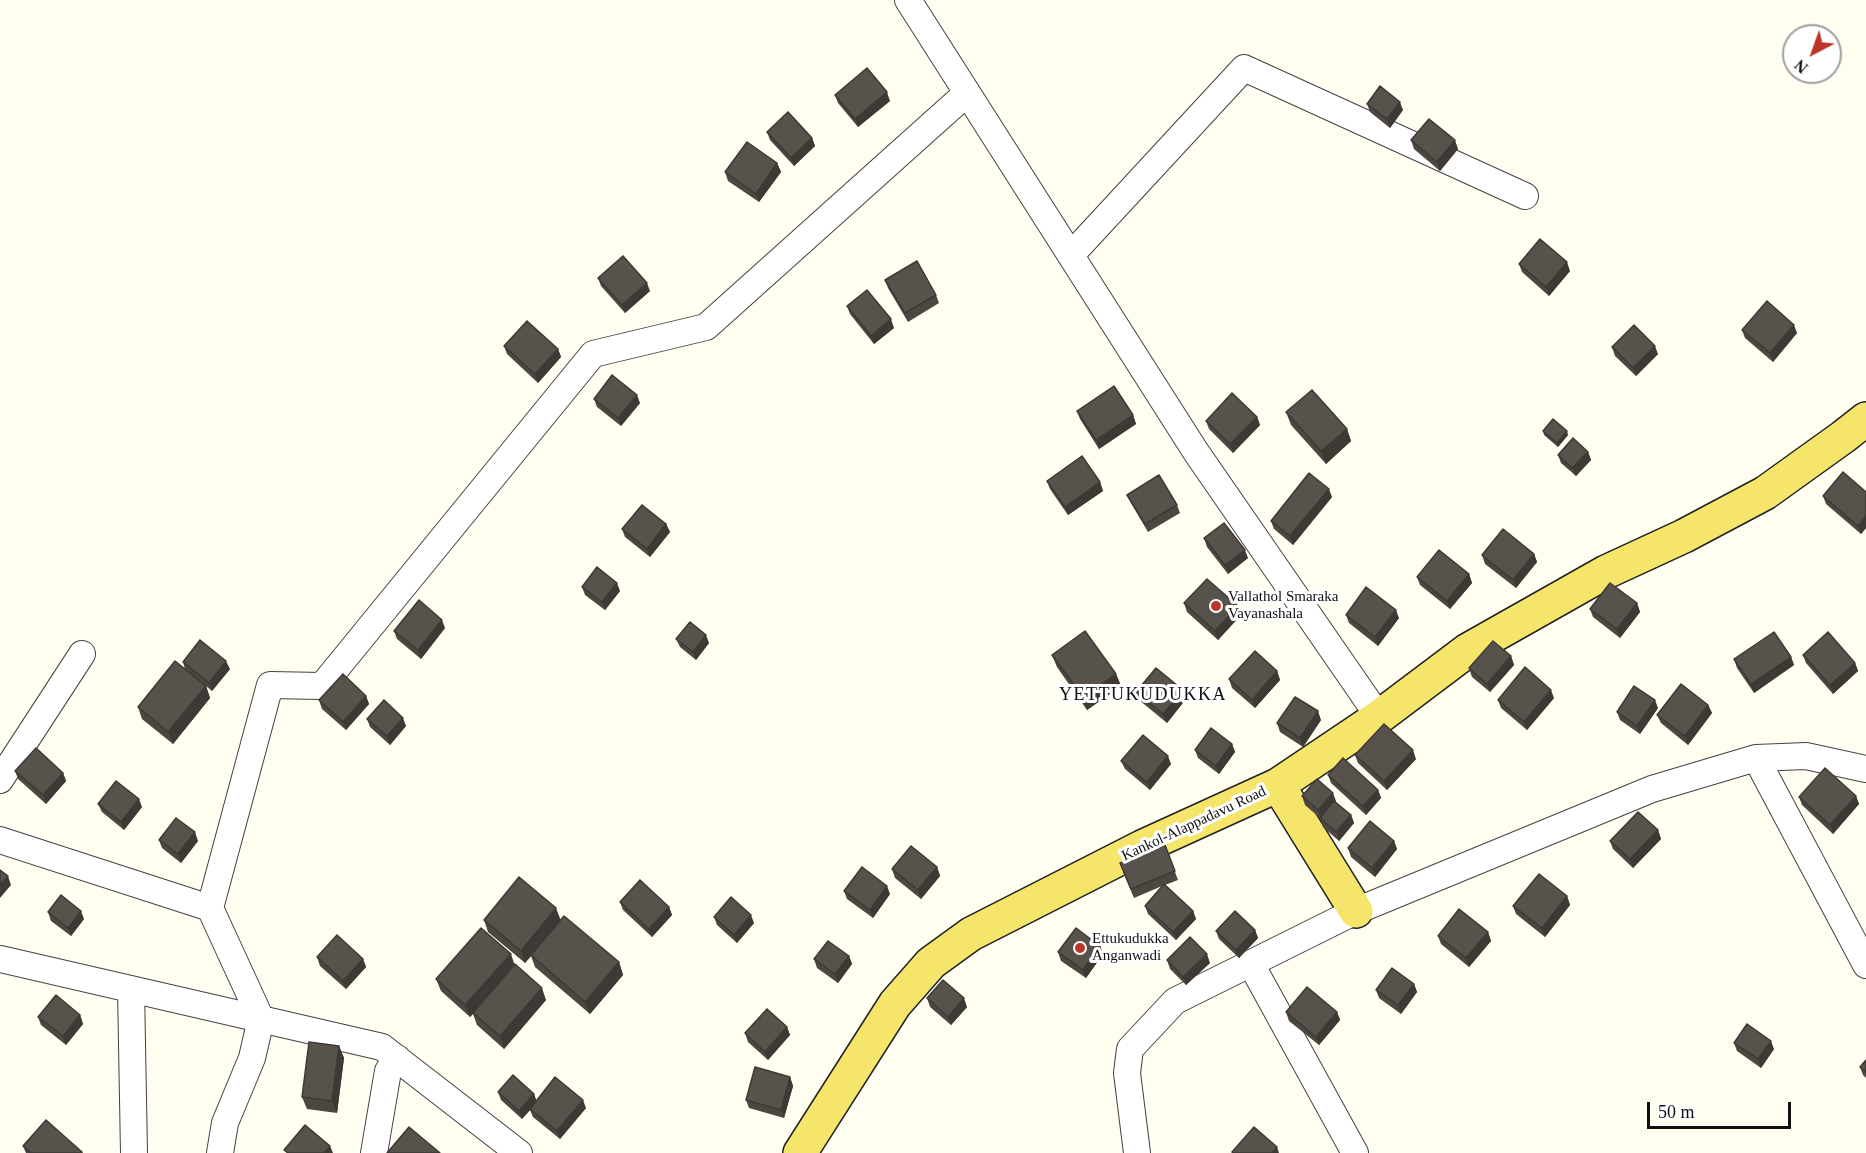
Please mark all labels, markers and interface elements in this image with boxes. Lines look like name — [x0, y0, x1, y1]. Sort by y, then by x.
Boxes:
north arrow — [1782, 24, 1842, 84]
text: N — [1791, 56, 1811, 77]
place label: Vallathol Smaraka Vayanashala — [1228, 588, 1338, 623]
marker: Vallathol Smaraka Vayanashala — [1209, 599, 1223, 613]
district label: YETTUKUDUKKA — [1059, 684, 1227, 706]
street label: Kankol-Alappadavu Road — [1119, 783, 1269, 865]
place label: Ettukudukka Anganwadi — [1092, 930, 1169, 965]
marker: Ettukudukka Anganwadi — [1073, 941, 1087, 955]
scale bar — [1650, 1090, 1794, 1128]
text: 50 m — [1658, 1102, 1695, 1122]

